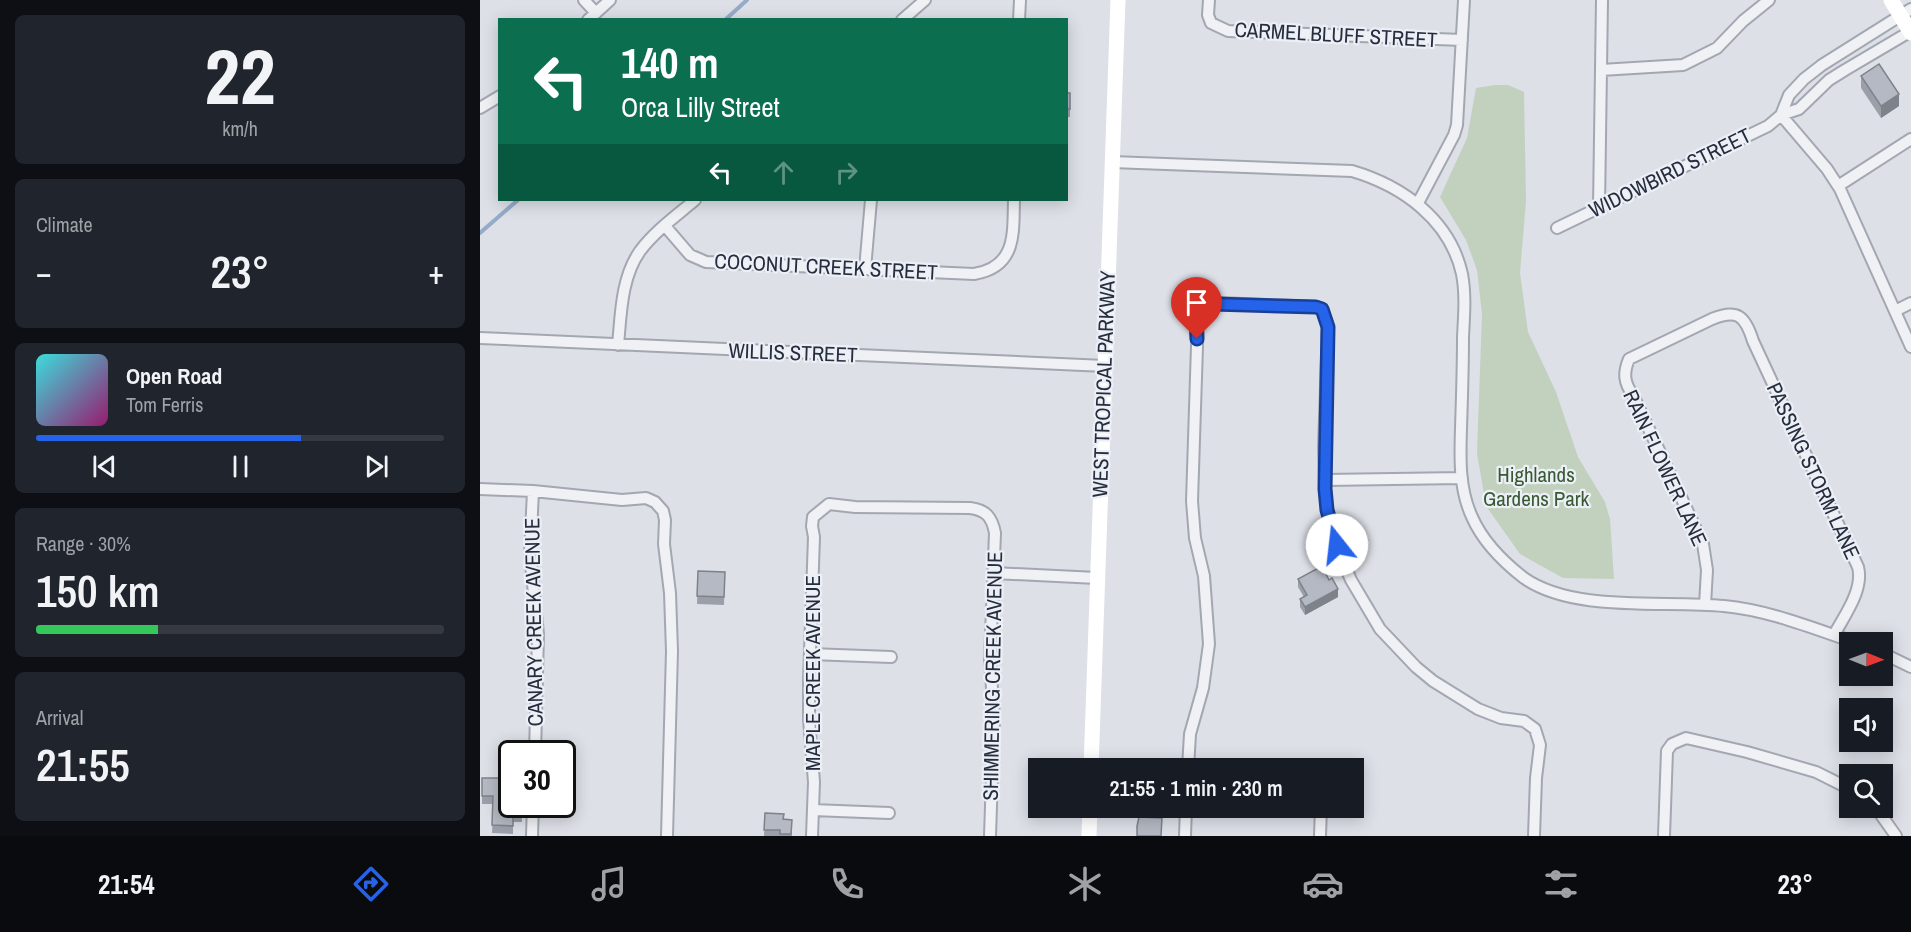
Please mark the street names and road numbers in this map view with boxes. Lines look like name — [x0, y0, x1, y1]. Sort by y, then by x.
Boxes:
street label: CARMEL BLUFF STREET — [1234, 15, 1439, 54]
street label: WIDOWBIRD STREET — [1584, 121, 1756, 224]
street label: COCONUT CREEK STREET — [714, 246, 939, 287]
street label: WEST TROPICAL PARKWAY — [1085, 269, 1122, 498]
street label: WILLIS STREET — [728, 336, 859, 369]
street label: PASSING STORM LANE — [1760, 378, 1867, 564]
street label: RAIN FLOWER LANE — [1617, 385, 1714, 551]
street label: CANARY CREEK AVENUE — [517, 517, 550, 727]
street label: SHIMMERING CREEK AVENUE — [976, 551, 1009, 801]
street label: MAPLE CREEK AVENUE — [798, 575, 827, 771]

